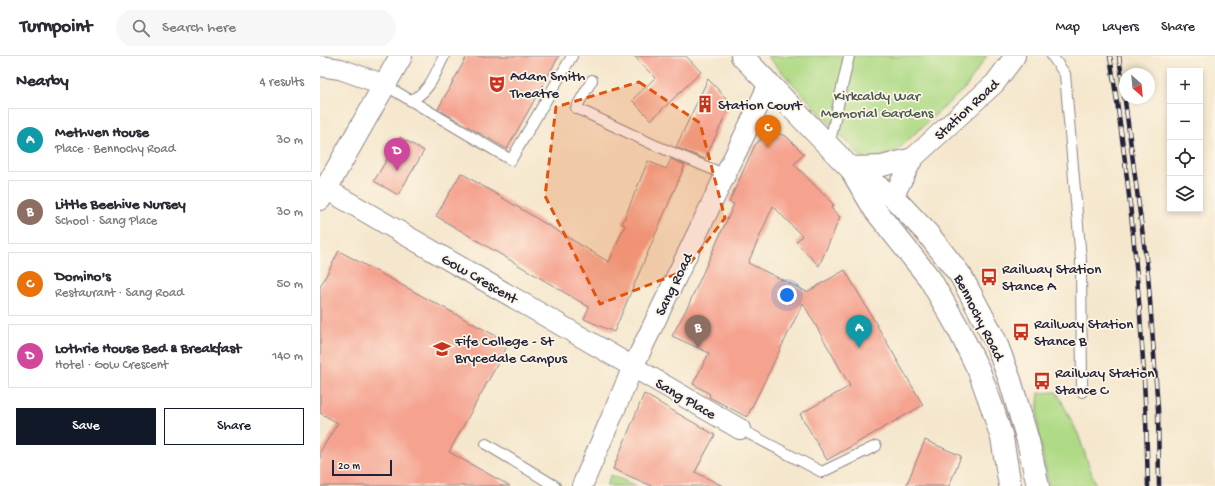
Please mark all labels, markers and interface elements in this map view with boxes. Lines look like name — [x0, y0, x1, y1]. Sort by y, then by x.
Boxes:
search box — [116, 10, 396, 46]
text: Turnpoint — [20, 16, 92, 39]
icon: search — [130, 17, 152, 39]
text: Search here — [162, 19, 236, 37]
text: Map — [1056, 19, 1080, 36]
text: Layers — [1102, 19, 1139, 36]
text: Share — [1161, 19, 1195, 36]
place label: Adam Smith Theatre — [509, 68, 585, 103]
north arrow — [1119, 68, 1155, 104]
map controls — [1167, 68, 1203, 212]
button: + — [1167, 68, 1203, 104]
text: Nearby — [16, 72, 69, 92]
theatre icon: Adam Smith Theatre — [487, 74, 507, 94]
text: 4 results — [260, 75, 304, 90]
street label: Station Road — [931, 75, 1004, 145]
park label: Kirkcaldy War Memorial Gardens — [821, 88, 934, 123]
building icon: Station Court — [695, 94, 715, 114]
place label: Station Court — [718, 97, 804, 115]
button: − — [1167, 104, 1203, 140]
pin: C — [755, 115, 781, 148]
text: Methven House — [55, 124, 149, 142]
text: A — [26, 133, 34, 148]
text: 30 m — [277, 133, 303, 148]
pin: D — [384, 138, 410, 171]
button: locate — [1167, 140, 1203, 176]
text: Place · Bennochy Road — [55, 142, 175, 157]
button: layers — [1167, 176, 1203, 212]
text: Little Beehive Nursey — [55, 196, 186, 214]
text: B — [27, 205, 33, 220]
text: 30 m — [277, 205, 303, 220]
text: School · Sang Place — [55, 214, 157, 229]
street label: Sang Road — [652, 250, 698, 319]
street label: Gow Crescent — [438, 251, 522, 310]
place label: Railway Station Stance A — [1002, 261, 1101, 296]
bus stop icon: Railway Station Stance A — [979, 267, 999, 287]
text: Domino's — [55, 268, 111, 286]
street label: Bennochy Road — [948, 271, 1008, 365]
text: C — [26, 277, 34, 292]
text: 50 m — [276, 277, 303, 292]
your location — [777, 285, 797, 305]
text: Restaurant · Sang Road — [55, 286, 184, 301]
pin: B — [685, 315, 711, 348]
pin: A — [846, 315, 872, 348]
place label: Railway Station Stance B — [1034, 316, 1133, 351]
bus stop icon: Railway Station Stance B — [1011, 322, 1031, 342]
place label: Fife College - St Brycedale Campus — [454, 333, 567, 368]
school or university icon: Fife College - St Brycedale Campus — [432, 339, 452, 359]
text: Lothrie House Bed & Breakfast — [55, 340, 241, 358]
text: D — [26, 349, 34, 364]
text: 140 m — [272, 349, 303, 364]
text: Hotel · Gow Crescent — [55, 358, 168, 373]
place label: Railway Station Stance C — [1055, 365, 1154, 400]
bus stop icon: Railway Station Stance C — [1032, 371, 1052, 391]
street label: Sang Place — [651, 375, 719, 424]
button: Save — [16, 408, 156, 445]
button: Share — [164, 408, 304, 445]
scale bar — [332, 458, 392, 477]
text: 20 m — [338, 461, 360, 473]

